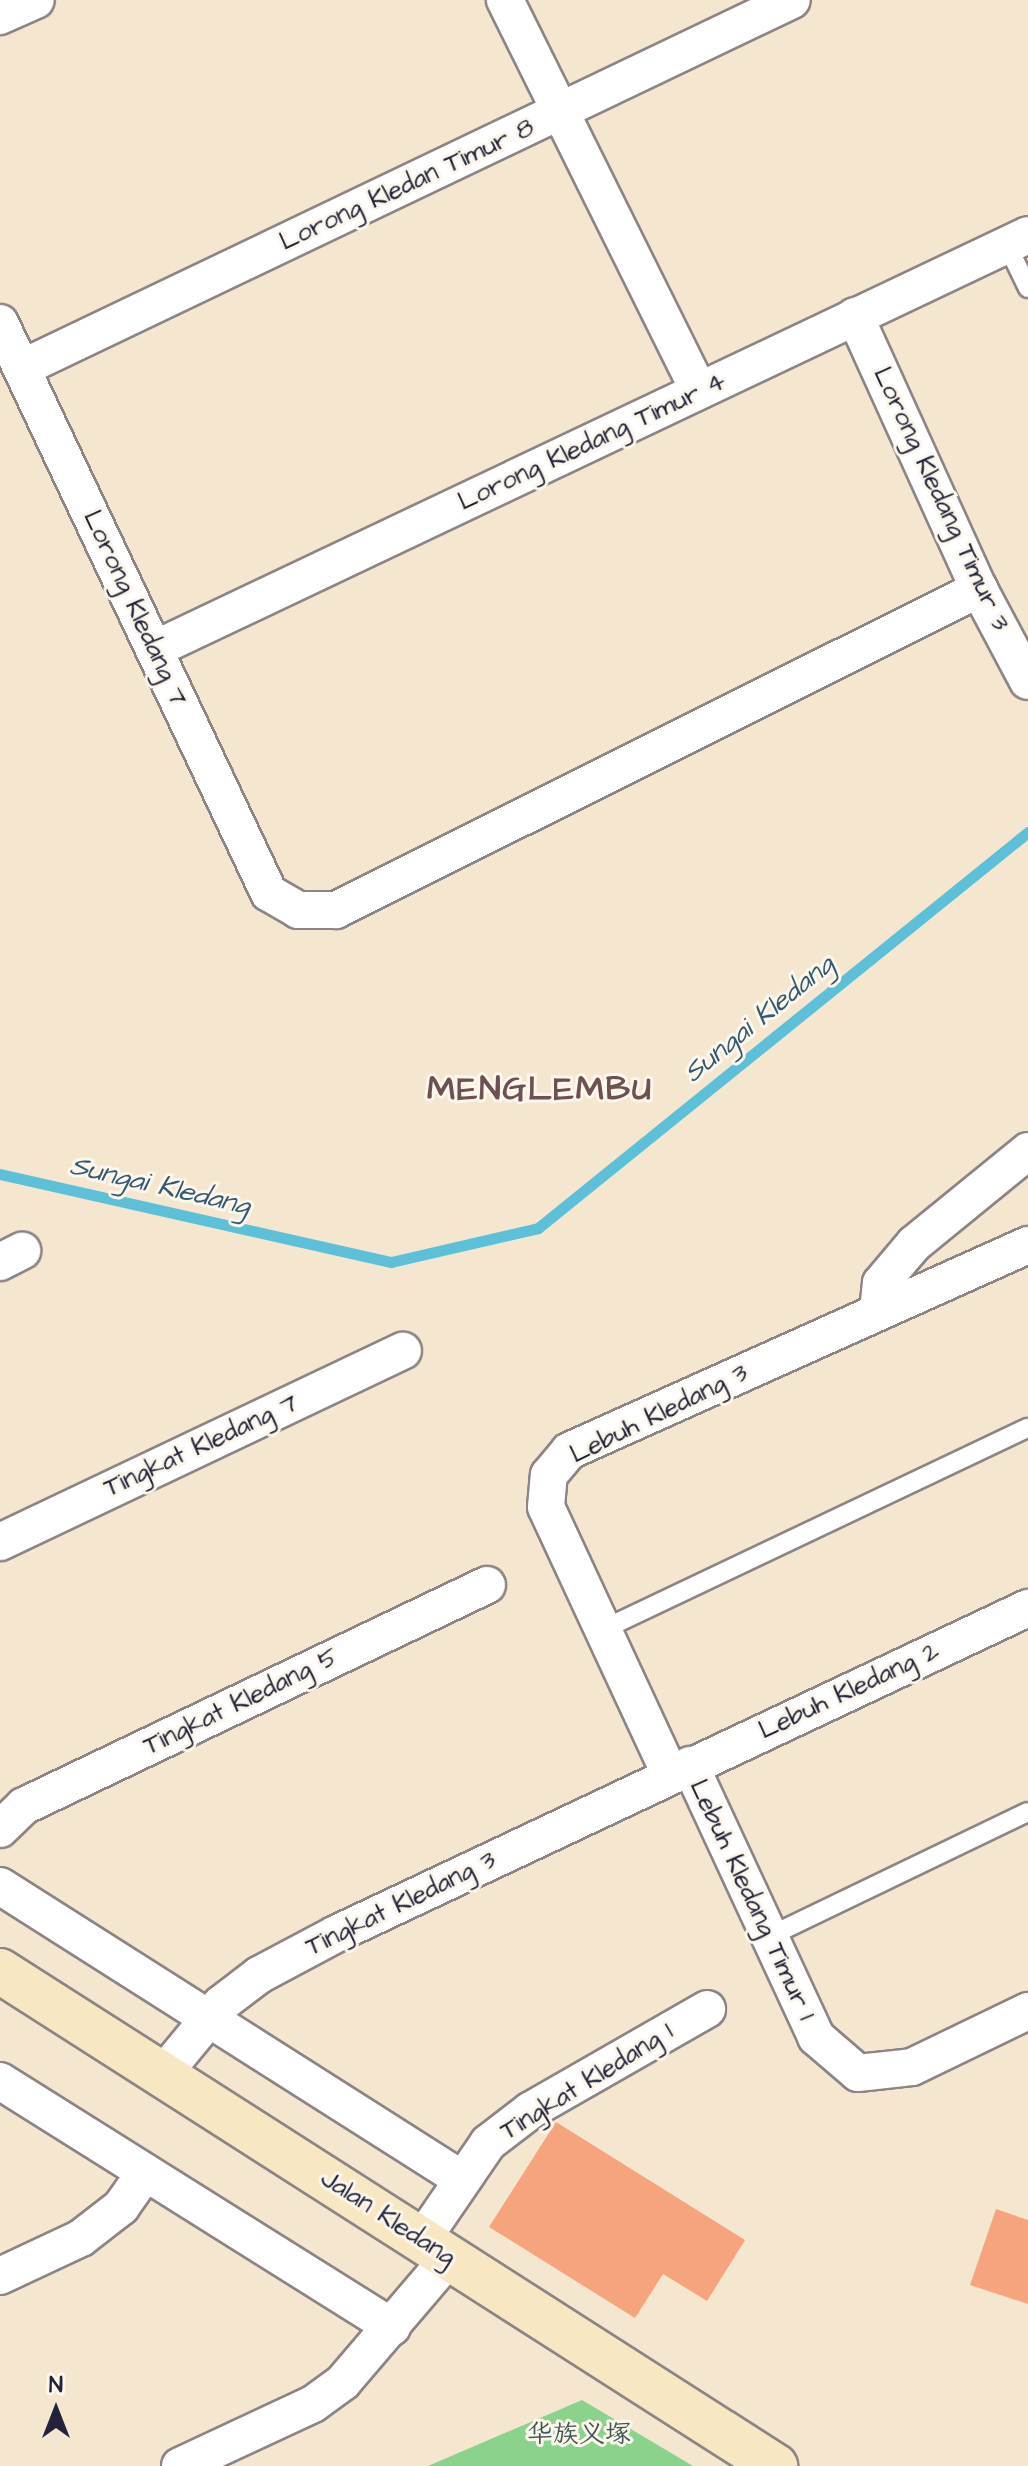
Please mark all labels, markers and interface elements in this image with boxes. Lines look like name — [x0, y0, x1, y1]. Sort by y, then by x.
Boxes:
street label: Lorong Kledan Timur 8 — [275, 112, 539, 258]
street label: Lorong Kledang Timur 3 — [866, 362, 1016, 636]
street label: Lorong Kledang Timur 4 — [453, 366, 731, 518]
street label: Lorong Kledang 7 — [76, 505, 194, 711]
water label: Sungai Kledang — [677, 948, 841, 1090]
district label: MENGLEMBU — [427, 1070, 653, 1110]
water label: Sungai Kledang — [67, 1149, 253, 1223]
street label: Lebuh Kledang 3 — [565, 1358, 753, 1470]
street label: Tingkat Kledang 7 — [99, 1388, 303, 1504]
street label: Lebuh Kledang 2 — [754, 1636, 944, 1746]
street label: Tingkat Kledang 5 — [139, 1641, 343, 1763]
street label: Lebuh Kledang Timur 1 — [682, 1775, 822, 2025]
street label: Tingkat Kledang 3 — [301, 1845, 501, 1963]
street label: Tingkat Kledang 1 — [495, 2017, 679, 2147]
street label: Jalan Kledang — [315, 2163, 461, 2273]
north arrow — [16, 2370, 96, 2450]
text: N — [49, 2370, 63, 2401]
park label: 华族义塚 — [527, 2419, 631, 2451]

